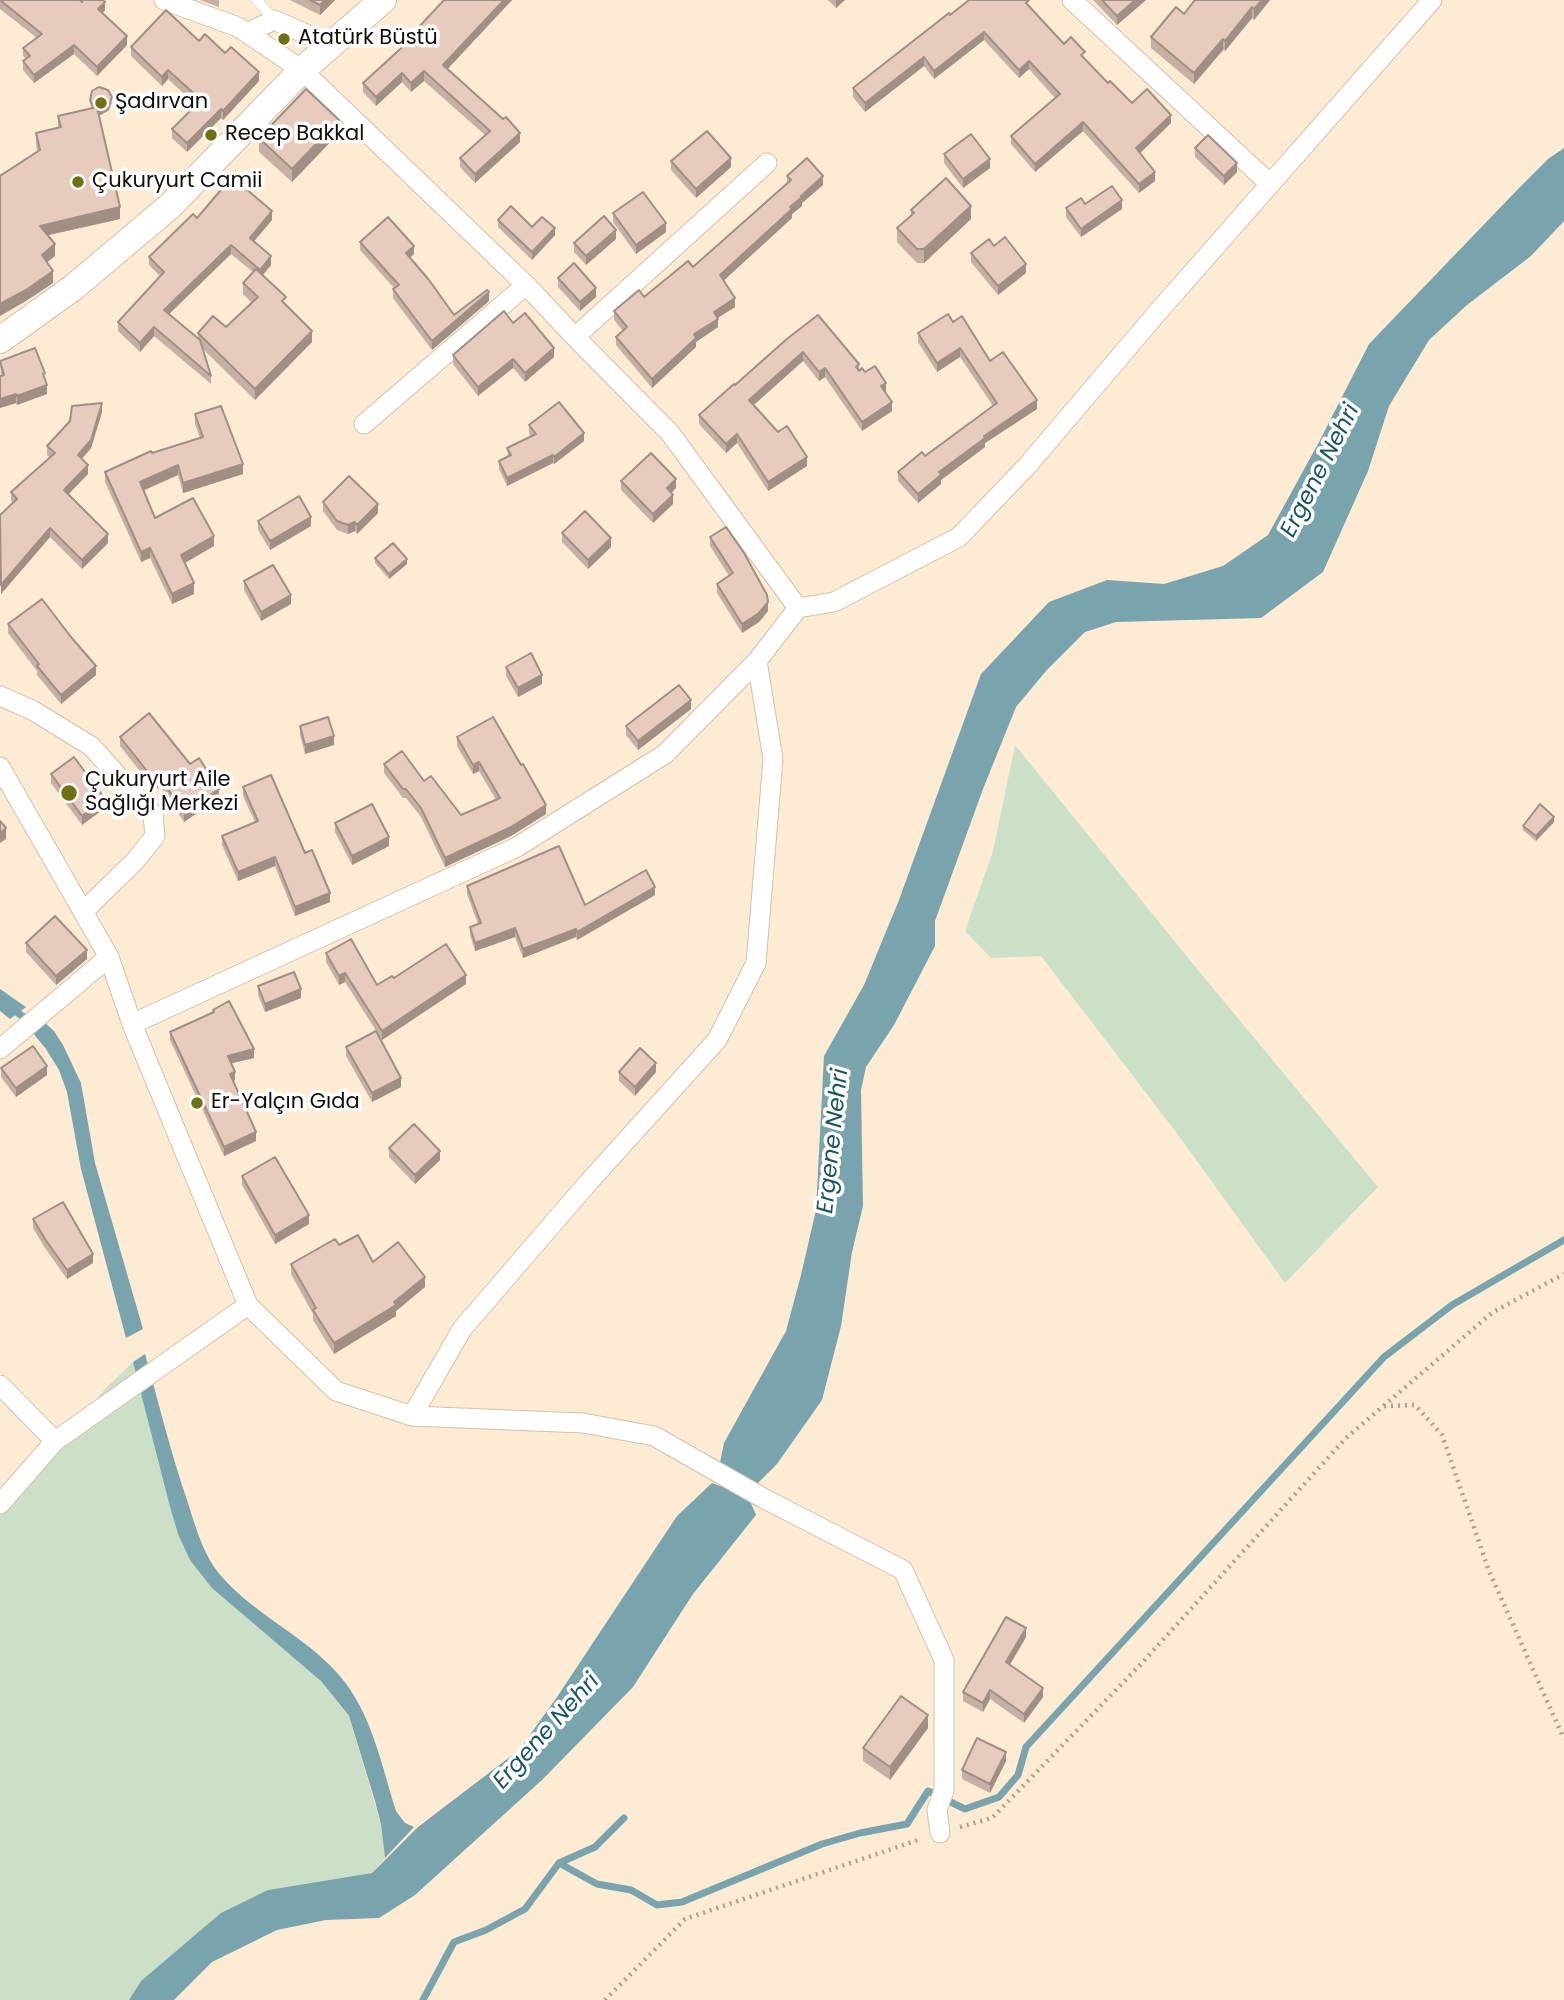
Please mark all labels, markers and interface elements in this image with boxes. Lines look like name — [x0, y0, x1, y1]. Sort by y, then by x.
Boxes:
place label: Atatürk Büstü — [298, 26, 438, 52]
marker: Atatürk Büstü — [276, 31, 292, 47]
place label: Şadırvan — [115, 90, 208, 116]
marker: Şadırvan — [93, 95, 109, 111]
place label: Recep Bakkal — [225, 122, 364, 148]
marker: Recep Bakkal — [203, 127, 219, 143]
place label: Çukuryurt Camii — [92, 169, 262, 195]
marker: Çukuryurt Camii — [70, 174, 86, 190]
water label: Ergene Nehri — [1276, 400, 1366, 542]
place label: Çukuryurt Aile Sağlığı Merkezi — [85, 768, 239, 818]
marker: Çukuryurt Aile Sağlığı Merkezi — [59, 783, 79, 803]
water label: Ergene Nehri — [813, 1067, 855, 1215]
place label: Er-Yalçın Gıda — [211, 1090, 360, 1116]
marker: Er-Yalçın Gıda — [189, 1095, 205, 1111]
water label: Ergene Nehri — [488, 1669, 606, 1795]

